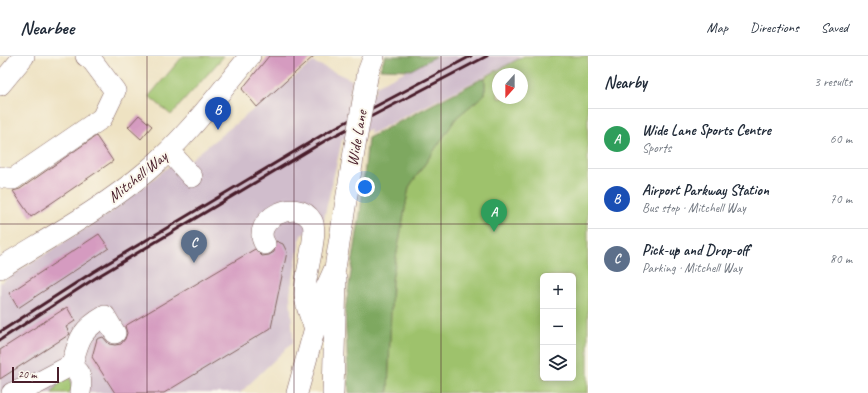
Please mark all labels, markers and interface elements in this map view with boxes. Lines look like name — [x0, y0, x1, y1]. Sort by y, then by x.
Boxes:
text: Nearbee — [20, 16, 74, 40]
text: Map — [707, 19, 728, 36]
text: Directions — [750, 19, 799, 36]
text: Saved — [821, 19, 848, 36]
north arrow — [492, 68, 528, 104]
text: Nearby — [604, 72, 647, 93]
text: 3 results — [814, 74, 852, 90]
pin: B — [205, 97, 231, 130]
street label: Wide Lane — [342, 107, 372, 168]
text: Wide Lane Sports Centre — [642, 121, 771, 140]
text: A — [614, 131, 620, 147]
text: 60 m — [830, 131, 852, 147]
text: Sports — [642, 140, 671, 156]
street label: Mitchell Way — [104, 146, 173, 207]
your location — [355, 177, 375, 197]
text: Airport Parkway Station — [642, 181, 769, 200]
text: B — [614, 191, 620, 207]
text: 70 m — [830, 191, 852, 207]
pin: A — [481, 199, 507, 232]
text: Bus stop · Mitchell Way — [642, 200, 746, 216]
pin: C — [181, 230, 207, 263]
text: Pick-up and Drop-off — [642, 241, 749, 260]
text: C — [614, 251, 620, 267]
text: 80 m — [830, 251, 852, 267]
text: Parking · Mitchell Way — [642, 260, 742, 276]
map controls — [540, 273, 576, 381]
button: + — [540, 273, 576, 309]
button: − — [540, 309, 576, 345]
button: layers — [540, 345, 576, 381]
scale bar — [12, 365, 59, 384]
text: 20 m — [18, 367, 37, 381]

